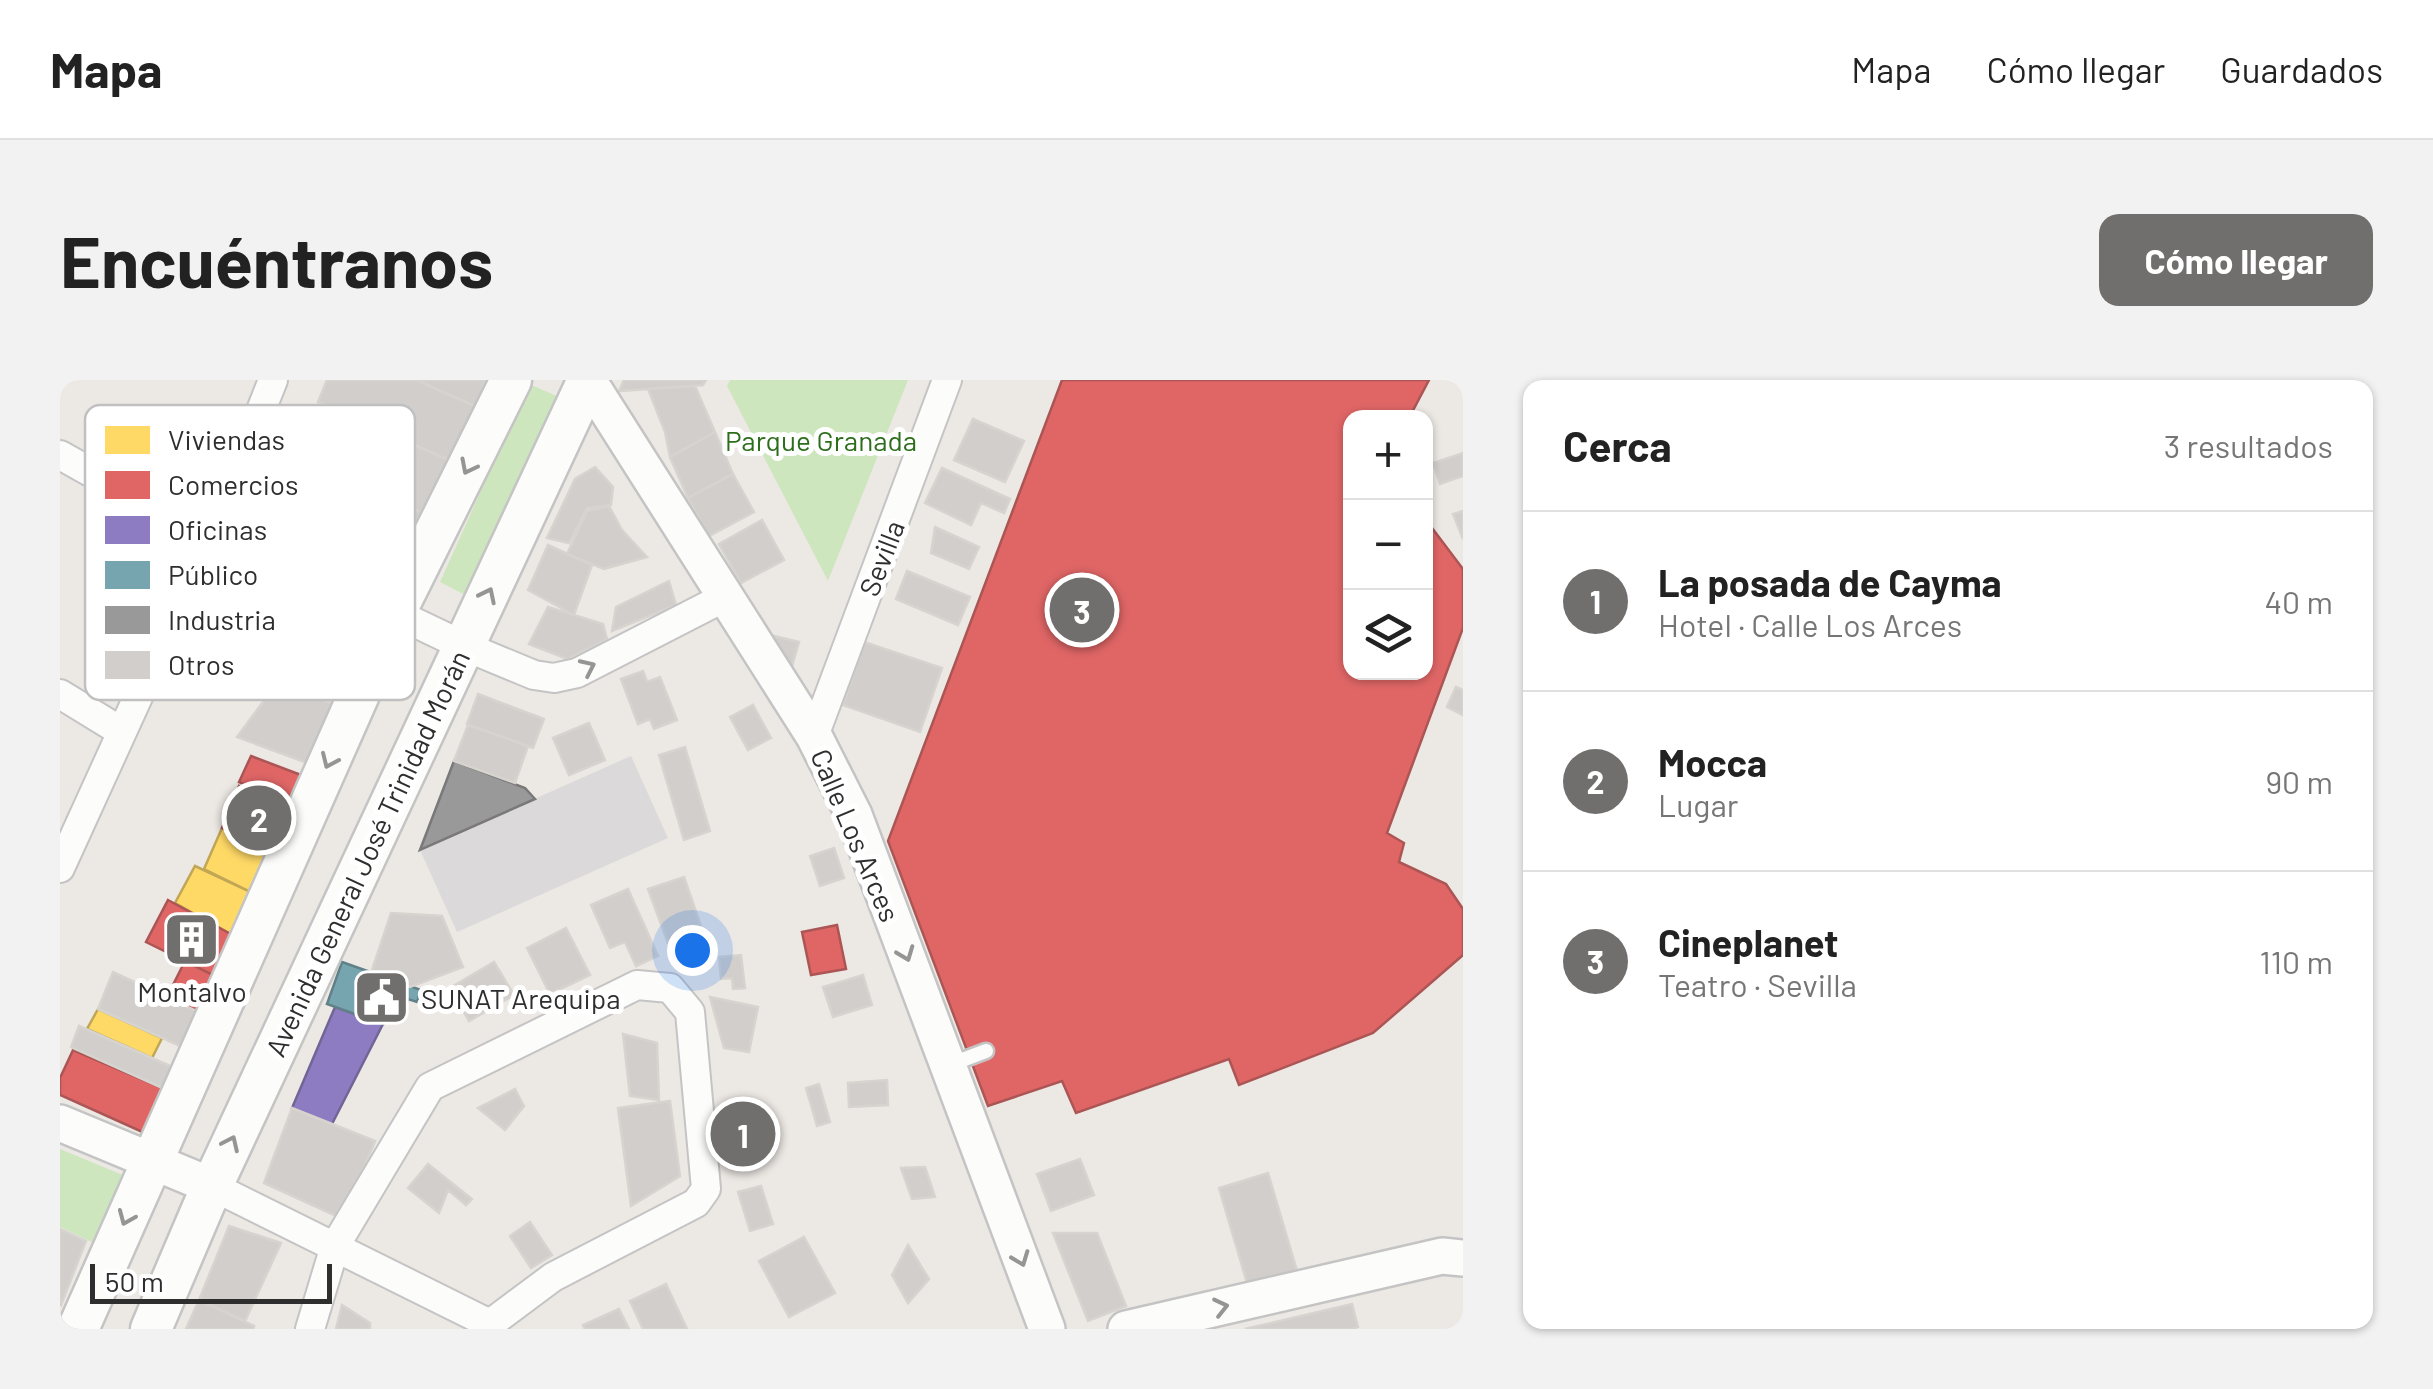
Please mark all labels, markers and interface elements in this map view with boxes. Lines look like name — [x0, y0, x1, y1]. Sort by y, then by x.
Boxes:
text: Mapa — [50, 40, 162, 98]
text: Mapa — [1851, 48, 1931, 90]
text: Cómo llegar — [1986, 48, 2165, 90]
text: Guardados — [2220, 48, 2383, 90]
button: Cómo llegar — [2099, 214, 2373, 306]
text: Encuéntranos — [60, 218, 493, 302]
legend — [85, 405, 415, 700]
map controls — [1343, 410, 1433, 680]
button: + — [1343, 410, 1433, 500]
text: Cerca — [1563, 420, 1672, 470]
text: Viviendas — [168, 422, 285, 456]
park label: Parque Granada — [725, 423, 917, 457]
text: 3 resultados — [2164, 426, 2333, 464]
one-way arrow — [461, 457, 480, 475]
text: Comercios — [168, 467, 299, 501]
button: − — [1343, 500, 1433, 590]
text: Oficinas — [168, 512, 267, 546]
street label: Sevilla — [851, 515, 911, 601]
text: Público — [168, 557, 258, 591]
text: La posada de Cayma — [1658, 559, 2002, 605]
pin: 3 — [1050, 572, 1114, 648]
text: 1 — [1590, 582, 1601, 620]
text: 40 m — [2264, 582, 2333, 620]
one-way arrow — [475, 587, 495, 605]
button: layers — [1343, 590, 1433, 680]
text: Industria — [168, 602, 276, 636]
text: Hotel · Calle Los Arces — [1658, 605, 1962, 643]
street label: Avenida General José Trinidad Morán — [258, 644, 476, 1062]
text: Otros — [168, 647, 234, 681]
one-way arrow — [578, 659, 596, 679]
text: Mocca — [1658, 739, 1767, 785]
street label: Calle Los Arces — [804, 743, 908, 927]
one-way arrow — [321, 751, 341, 769]
text: 2 — [1587, 762, 1604, 800]
text: 90 m — [2265, 762, 2333, 800]
pin: 2 — [226, 780, 292, 856]
text: Lugar — [1658, 785, 1738, 823]
building icon: Montalvo — [162, 910, 222, 970]
text: Cineplanet — [1658, 919, 1839, 965]
your location — [667, 925, 718, 976]
text: 3 — [1587, 942, 1604, 980]
text: 110 m — [2260, 942, 2333, 980]
one-way arrow — [895, 945, 915, 962]
text: Teatro · Sevilla — [1658, 965, 1857, 1003]
public building icon: SUNAT Arequipa — [352, 968, 412, 1028]
place label: Montalvo — [137, 974, 247, 1008]
place label: SUNAT Arequipa — [421, 981, 620, 1015]
pin: 1 — [710, 1096, 776, 1172]
one-way arrow — [219, 1135, 239, 1153]
one-way arrow — [118, 1208, 138, 1226]
one-way arrow — [1009, 1249, 1029, 1266]
scale bar — [90, 1259, 332, 1304]
text: 50 m — [105, 1264, 164, 1298]
one-way arrow — [1212, 1298, 1229, 1319]

